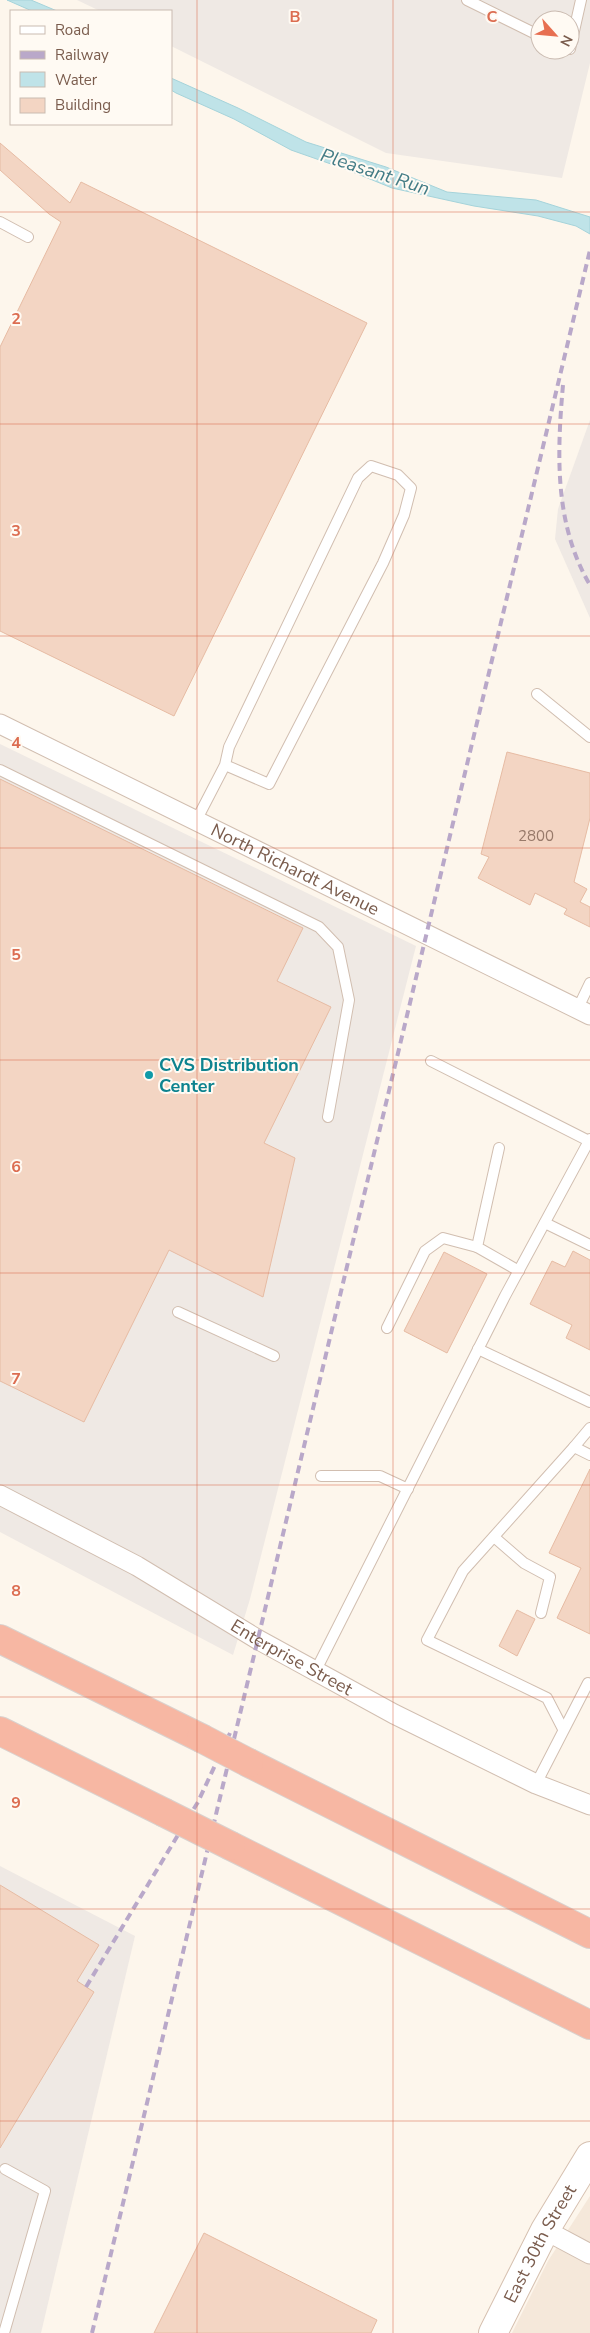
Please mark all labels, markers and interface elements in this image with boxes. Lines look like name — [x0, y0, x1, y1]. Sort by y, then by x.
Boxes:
text: B — [289, 6, 301, 28]
text: C — [487, 6, 498, 28]
legend — [10, 10, 172, 125]
north arrow — [530, 10, 580, 60]
text: Road — [55, 20, 90, 40]
text: N — [555, 32, 577, 50]
text: Railway — [55, 45, 109, 65]
text: Water — [55, 70, 98, 90]
text: Building — [55, 95, 111, 115]
water label: Pleasant Run — [317, 142, 433, 202]
text: 2 — [11, 308, 21, 330]
text: 3 — [11, 520, 21, 542]
text: 4 — [11, 732, 21, 754]
street label: North Richardt Avenue — [207, 818, 383, 921]
house number: 2800 — [518, 826, 554, 846]
text: 5 — [11, 944, 21, 966]
place label: CVS Distribution Center — [159, 1053, 299, 1098]
marker: CVS Distribution Center — [143, 1069, 155, 1081]
text: 6 — [11, 1156, 21, 1178]
text: 7 — [11, 1368, 21, 1390]
text: 8 — [11, 1580, 21, 1602]
street label: Enterprise Street — [226, 1614, 358, 1701]
text: 9 — [11, 1792, 21, 1814]
street label: East 30th Street — [498, 2179, 582, 2307]

